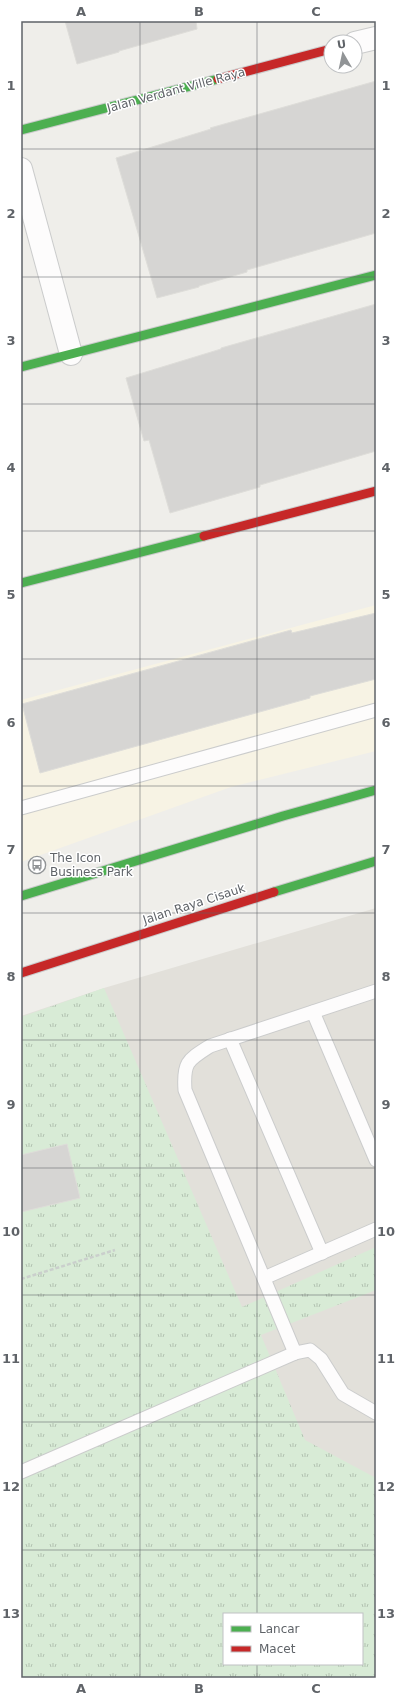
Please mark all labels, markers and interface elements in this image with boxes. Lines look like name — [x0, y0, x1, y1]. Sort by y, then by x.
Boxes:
text: A — [76, 4, 86, 19]
text: B — [194, 4, 204, 19]
text: C — [311, 4, 321, 19]
north arrow — [323, 34, 363, 74]
text: U — [336, 37, 347, 52]
street label: Jalan Verdant Ville Raya — [104, 65, 247, 115]
text: 1 — [6, 78, 16, 93]
text: 1 — [381, 78, 391, 93]
text: 2 — [6, 206, 16, 221]
text: 2 — [381, 206, 391, 221]
text: 3 — [6, 333, 16, 348]
text: 3 — [381, 333, 391, 348]
text: 4 — [6, 460, 16, 475]
text: 4 — [381, 460, 391, 475]
text: 5 — [6, 587, 16, 602]
text: 5 — [381, 587, 391, 602]
text: 6 — [6, 715, 16, 730]
text: 6 — [381, 715, 391, 730]
text: 7 — [6, 842, 16, 857]
text: 7 — [381, 842, 391, 857]
place label: The Icon Business Park — [49, 851, 133, 879]
bus stop icon: The Icon Business Park — [27, 855, 47, 875]
street label: Jalan Raya Cisauk — [140, 881, 247, 927]
text: 8 — [6, 969, 16, 984]
text: 8 — [381, 969, 391, 984]
text: 9 — [6, 1097, 16, 1112]
text: 9 — [381, 1097, 391, 1112]
text: 10 — [2, 1224, 20, 1239]
text: 10 — [377, 1224, 395, 1239]
text: 11 — [2, 1351, 20, 1366]
text: 11 — [377, 1351, 395, 1366]
text: 12 — [2, 1479, 20, 1494]
text: 12 — [377, 1479, 395, 1494]
text: 13 — [2, 1606, 20, 1621]
text: 13 — [377, 1606, 395, 1621]
legend — [223, 1613, 363, 1665]
text: Lancar — [259, 1622, 300, 1636]
text: Macet — [259, 1642, 296, 1656]
text: A — [76, 1681, 86, 1696]
text: B — [194, 1681, 204, 1696]
text: C — [311, 1681, 321, 1696]

